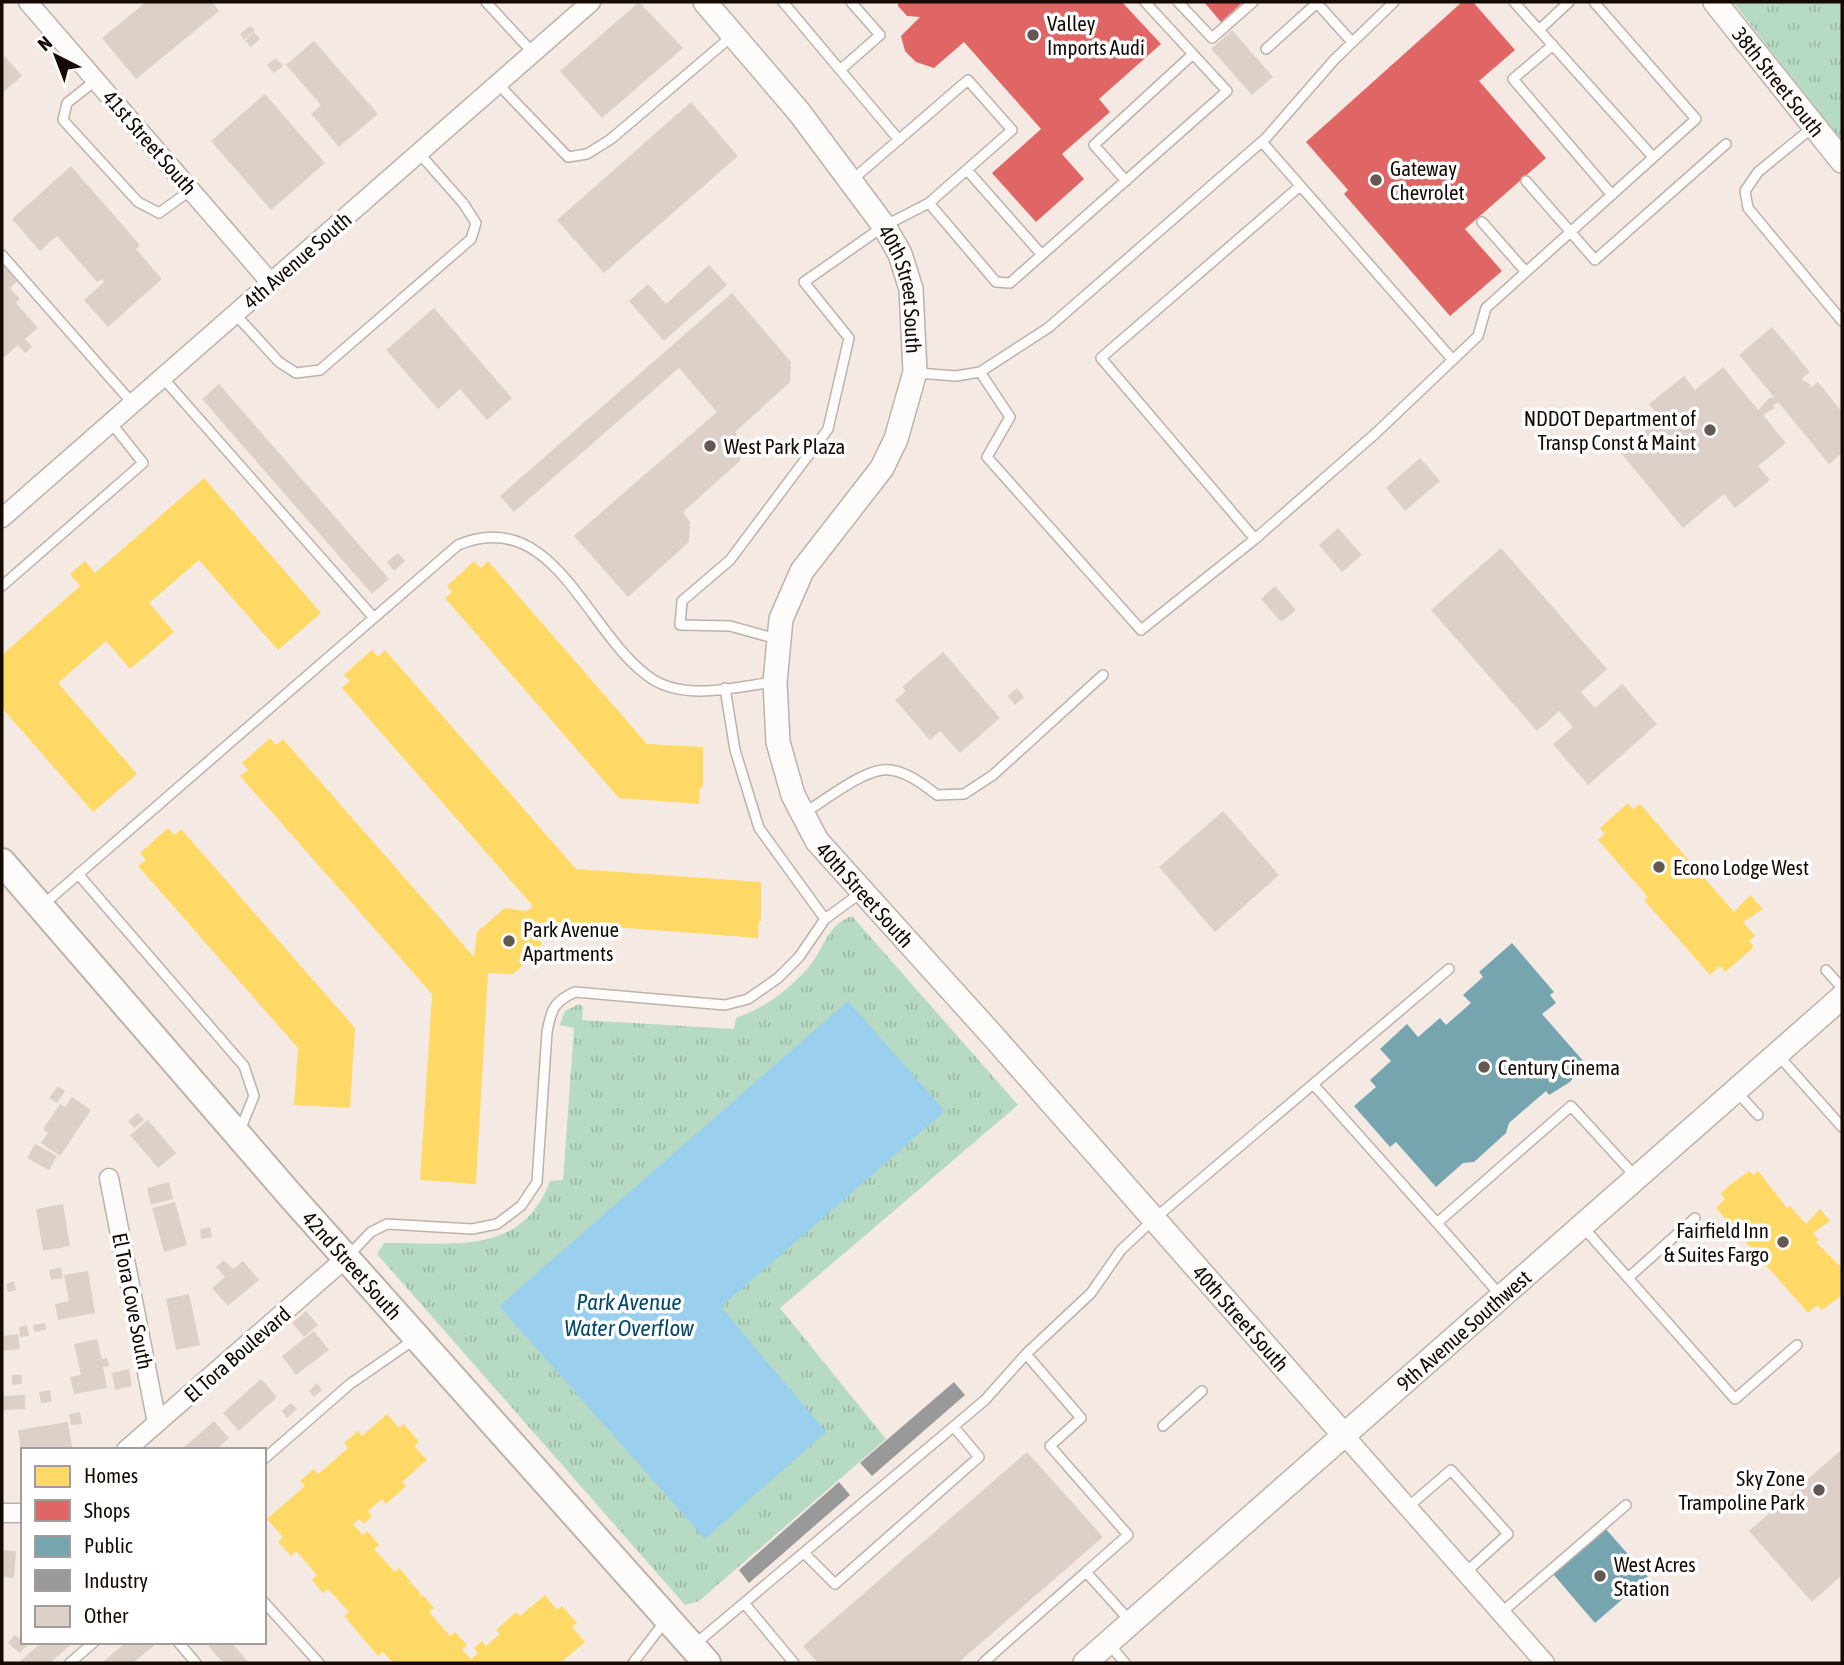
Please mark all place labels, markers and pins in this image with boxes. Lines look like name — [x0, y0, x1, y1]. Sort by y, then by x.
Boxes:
place label: Valley Imports Audi — [1047, 11, 1145, 59]
marker: Valley Imports Audi — [1025, 27, 1041, 43]
place label: Gateway Chevrolet — [1390, 156, 1465, 204]
marker: Gateway Chevrolet — [1368, 172, 1384, 188]
place label: NDDOT Department of Transp Const & Maint — [1524, 406, 1696, 454]
marker: NDDOT Department of Transp Const & Maint — [1702, 422, 1718, 438]
place label: West Park Plaza — [724, 434, 845, 458]
marker: West Park Plaza — [702, 438, 718, 454]
place label: Econo Lodge West — [1673, 855, 1809, 879]
marker: Econo Lodge West — [1651, 859, 1667, 875]
place label: Park Avenue Apartments — [523, 917, 619, 965]
marker: Park Avenue Apartments — [501, 933, 517, 949]
place label: Century Cinema — [1498, 1055, 1620, 1079]
marker: Century Cinema — [1476, 1059, 1492, 1075]
place label: Fairfield Inn & Suites Fargo — [1664, 1218, 1769, 1266]
marker: Fairfield Inn & Suites Fargo — [1775, 1234, 1791, 1250]
place label: Sky Zone Trampoline Park — [1678, 1466, 1805, 1514]
marker: Sky Zone Trampoline Park — [1811, 1482, 1827, 1498]
place label: West Acres Station — [1614, 1552, 1696, 1600]
marker: West Acres Station — [1592, 1568, 1608, 1584]

